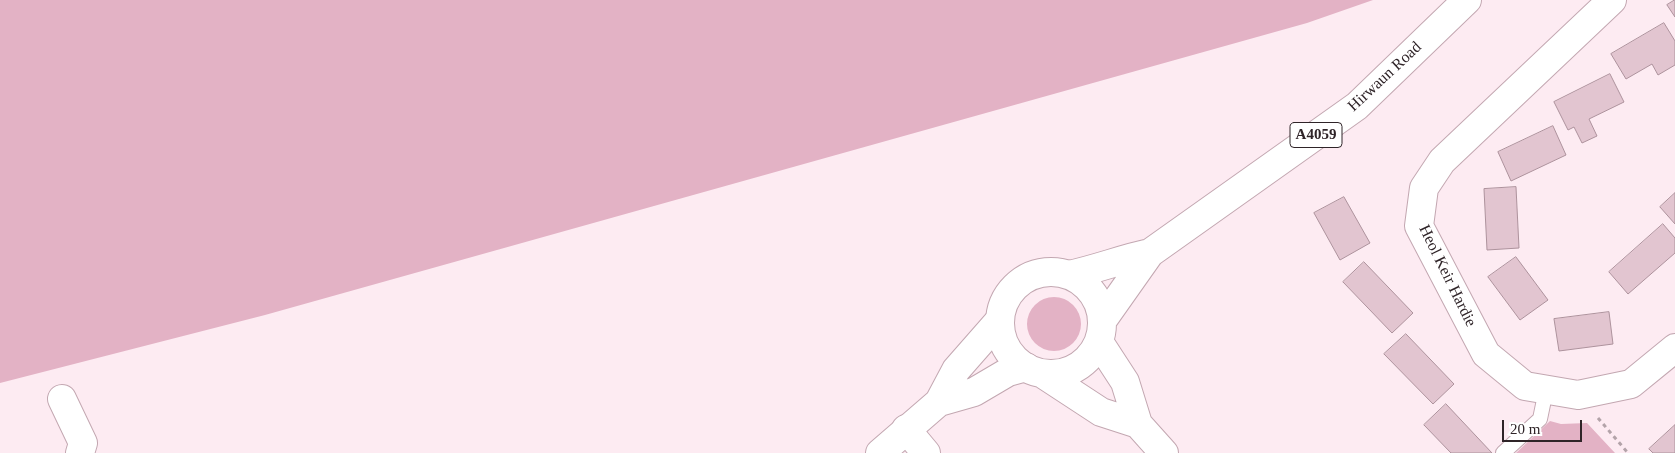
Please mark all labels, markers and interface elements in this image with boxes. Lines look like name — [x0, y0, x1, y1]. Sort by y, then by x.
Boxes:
street label: Hirwaun Road — [1344, 38, 1426, 116]
road number: A4059 — [1290, 122, 1342, 148]
street label: Heol Keir Hardie — [1414, 222, 1480, 330]
scale bar — [1505, 410, 1585, 442]
text: 20 m — [1510, 421, 1540, 437]

